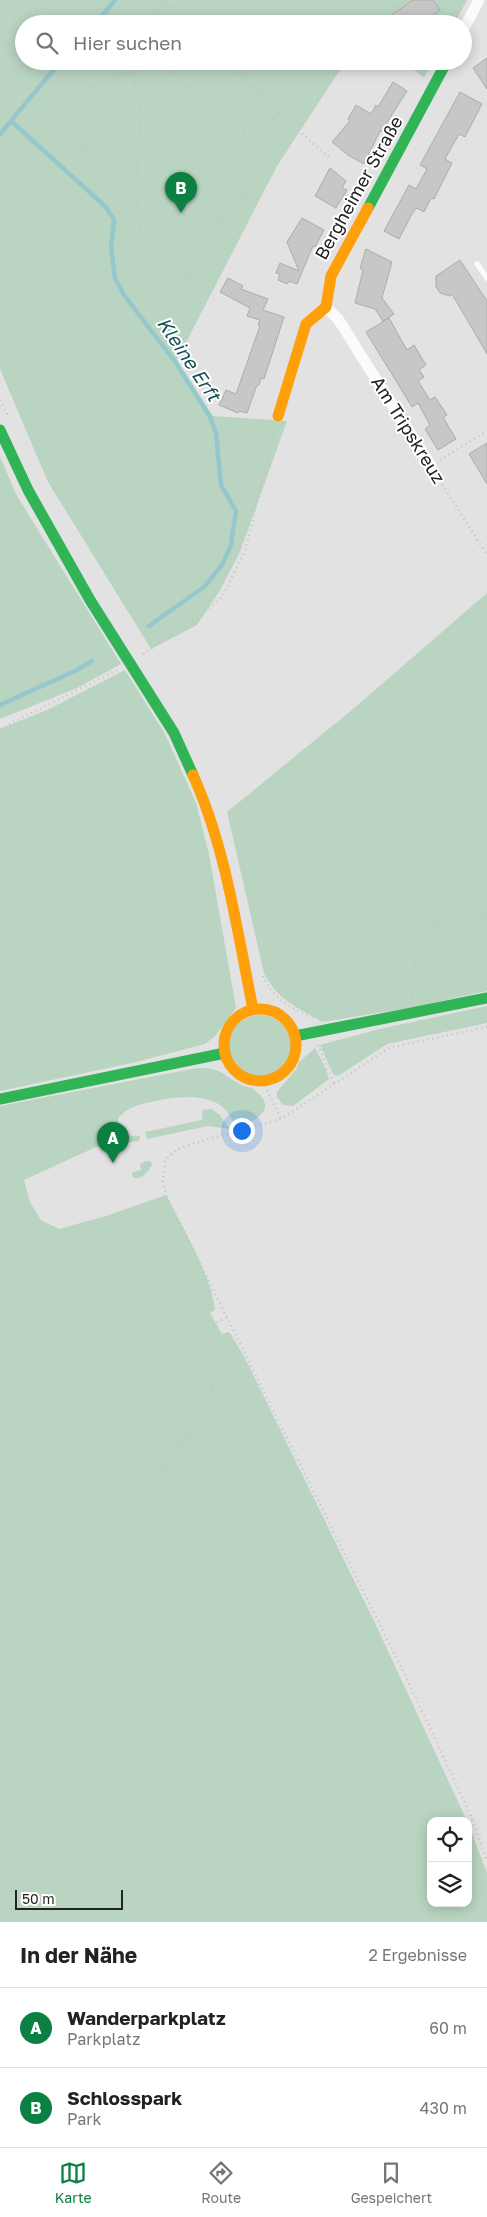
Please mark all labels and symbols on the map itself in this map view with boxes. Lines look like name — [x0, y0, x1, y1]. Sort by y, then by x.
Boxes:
street label: Bergheimer Straße — [310, 112, 407, 263]
pin: B — [165, 172, 197, 213]
water label: Kleine Erft — [153, 312, 227, 407]
street label: Am Tripskreuz — [367, 372, 451, 487]
your location — [229, 1118, 255, 1144]
pin: A — [97, 1122, 129, 1163]
scale bar — [15, 1887, 122, 1910]

